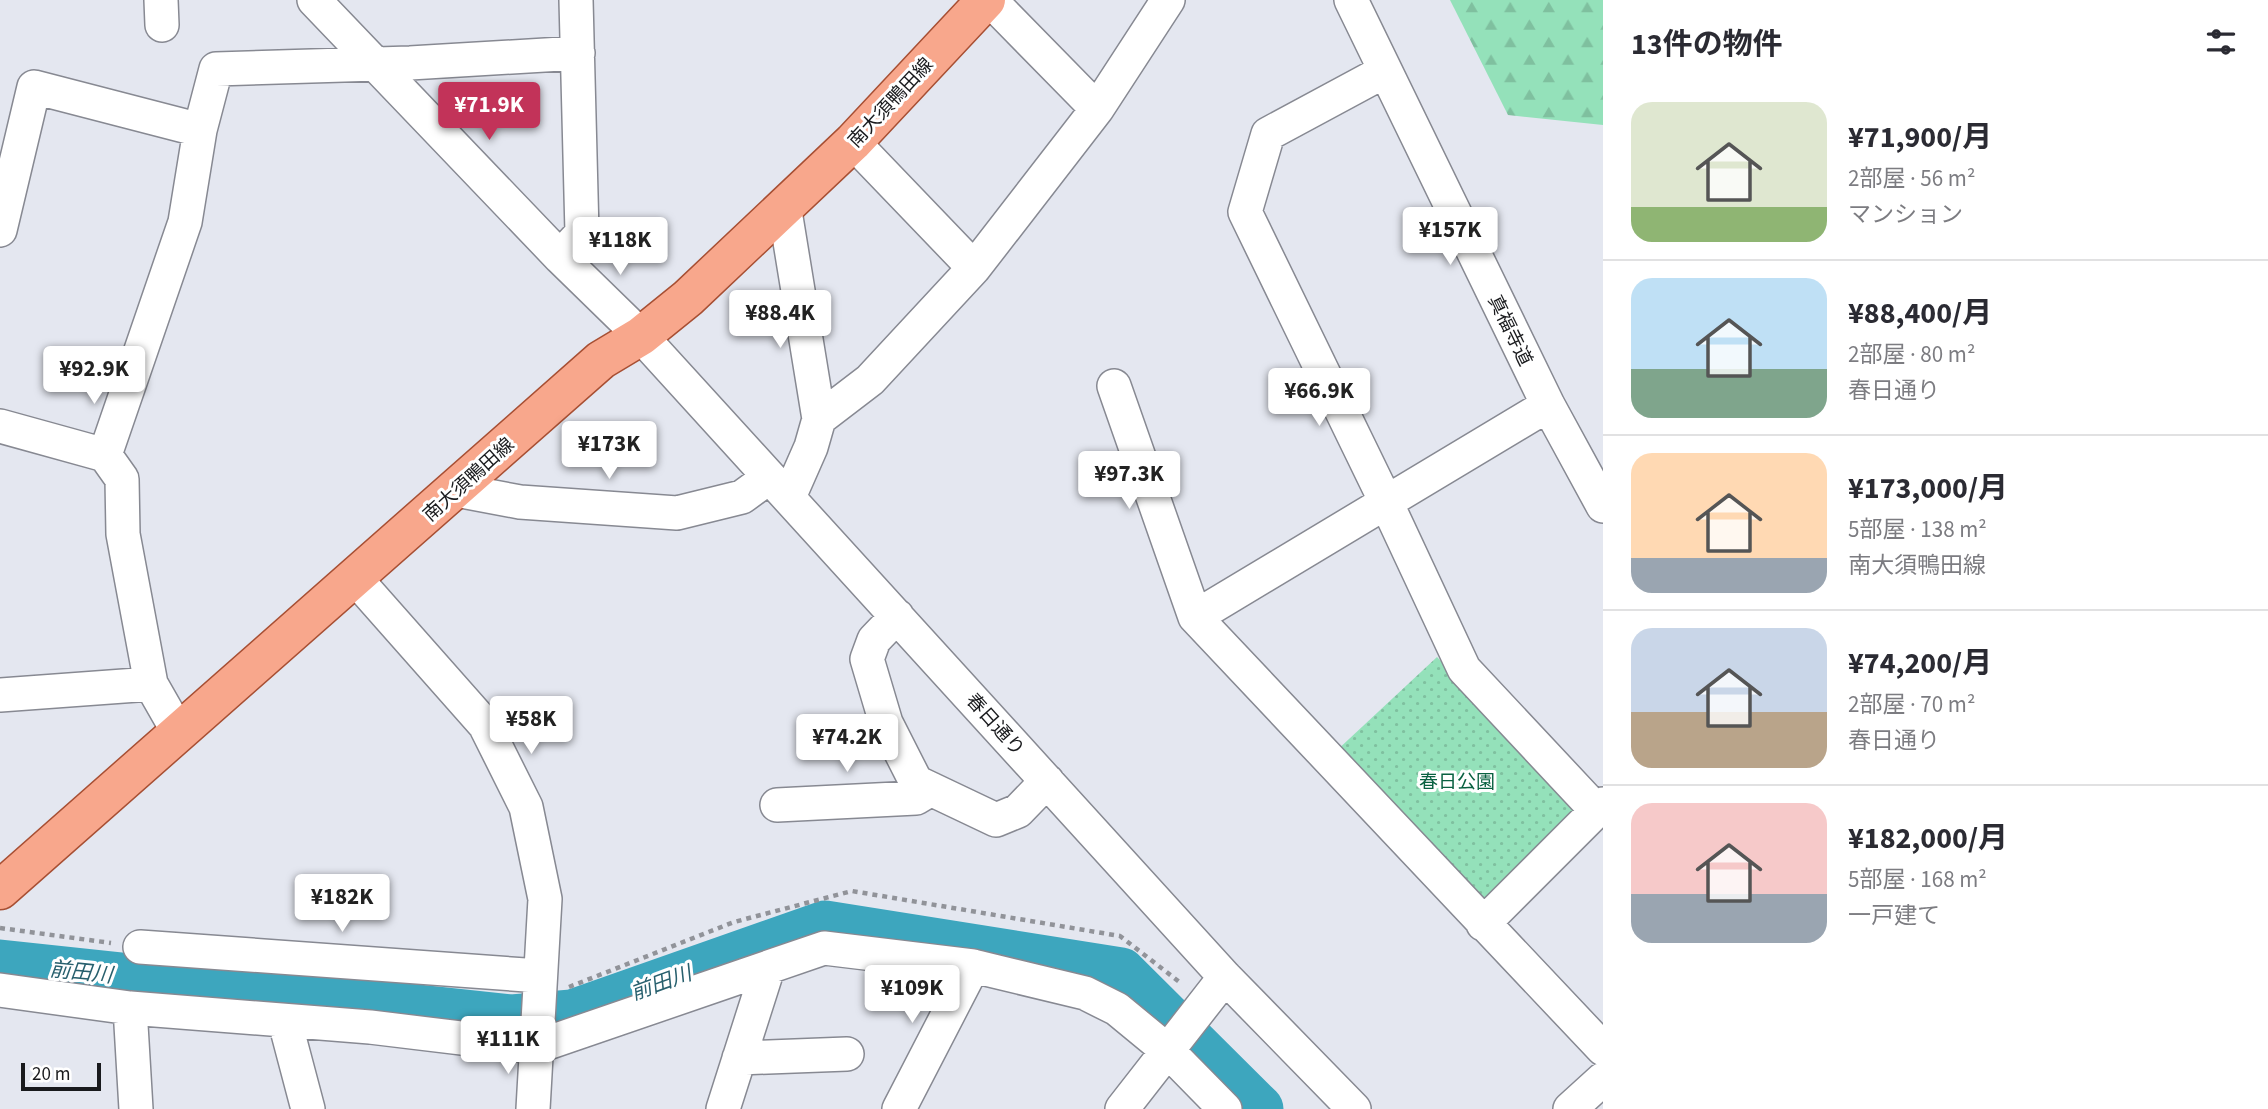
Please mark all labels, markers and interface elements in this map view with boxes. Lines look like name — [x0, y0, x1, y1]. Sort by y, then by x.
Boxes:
text: 13件の物件 — [1631, 23, 1783, 66]
icon: filters — [2202, 23, 2240, 61]
street label: 南大須鴨田線 — [842, 52, 940, 154]
pin: ¥71.9K — [432, 82, 546, 142]
text: ¥71.9K — [454, 88, 524, 121]
text: ¥71,900/月 — [1848, 116, 1992, 159]
icon: home — [1687, 130, 1771, 214]
text: 2部屋 · 56 m² — [1848, 162, 1975, 195]
text: マンション — [1848, 198, 1963, 231]
pin: ¥157K — [1401, 208, 1499, 267]
text: ¥157K — [1419, 213, 1481, 246]
pin: ¥118K — [571, 218, 669, 277]
text: ¥118K — [589, 223, 651, 256]
pin: ¥88.4K — [723, 290, 837, 350]
street label: 真福寺道 — [1481, 291, 1538, 371]
text: ¥88,400/月 — [1848, 292, 1992, 335]
text: ¥88.4K — [745, 296, 815, 329]
icon: home — [1687, 306, 1771, 390]
text: 2部屋 · 80 m² — [1848, 338, 1975, 371]
pin: ¥92.9K — [37, 346, 151, 406]
text: ¥92.9K — [59, 352, 129, 385]
pin: ¥66.9K — [1262, 368, 1376, 428]
text: ¥66.9K — [1284, 374, 1354, 407]
text: 春日通り — [1848, 374, 1940, 407]
pin: ¥173K — [560, 421, 658, 481]
text: ¥173K — [578, 427, 640, 460]
street label: 南大須鴨田線 — [418, 432, 520, 528]
pin: ¥97.3K — [1072, 452, 1186, 511]
text: ¥97.3K — [1094, 457, 1164, 490]
text: ¥173,000/月 — [1848, 467, 2008, 510]
icon: home — [1687, 481, 1771, 565]
text: 5部屋 · 138 m² — [1848, 513, 1987, 546]
text: 南大須鴨田線 — [1848, 549, 1986, 582]
text: ¥74,200/月 — [1848, 642, 1992, 685]
icon: home — [1687, 656, 1771, 740]
street label: 春日通り — [959, 688, 1030, 762]
text: 2部屋 · 70 m² — [1848, 688, 1975, 721]
pin: ¥58K — [490, 696, 572, 756]
text: ¥58K — [506, 702, 556, 735]
pin: ¥74.2K — [790, 714, 904, 774]
text: ¥74.2K — [812, 720, 882, 753]
text: 春日通り — [1848, 724, 1940, 757]
park label: 春日公園 — [1419, 769, 1495, 796]
text: ¥182,000/月 — [1848, 817, 2008, 860]
icon: home — [1687, 831, 1771, 915]
text: 5部屋 · 168 m² — [1848, 863, 1987, 896]
pin: ¥182K — [293, 874, 391, 934]
text: ¥182K — [311, 880, 373, 913]
text: 一戸建て — [1848, 899, 1940, 932]
water label: 前田川 — [48, 954, 116, 990]
water label: 前田川 — [626, 957, 698, 1008]
pin: ¥109K — [863, 965, 961, 1025]
text: ¥109K — [881, 971, 943, 1004]
pin: ¥111K — [459, 1016, 557, 1076]
text: ¥111K — [477, 1022, 539, 1055]
scale bar — [21, 1060, 102, 1092]
text: 20 m — [32, 1061, 70, 1088]

